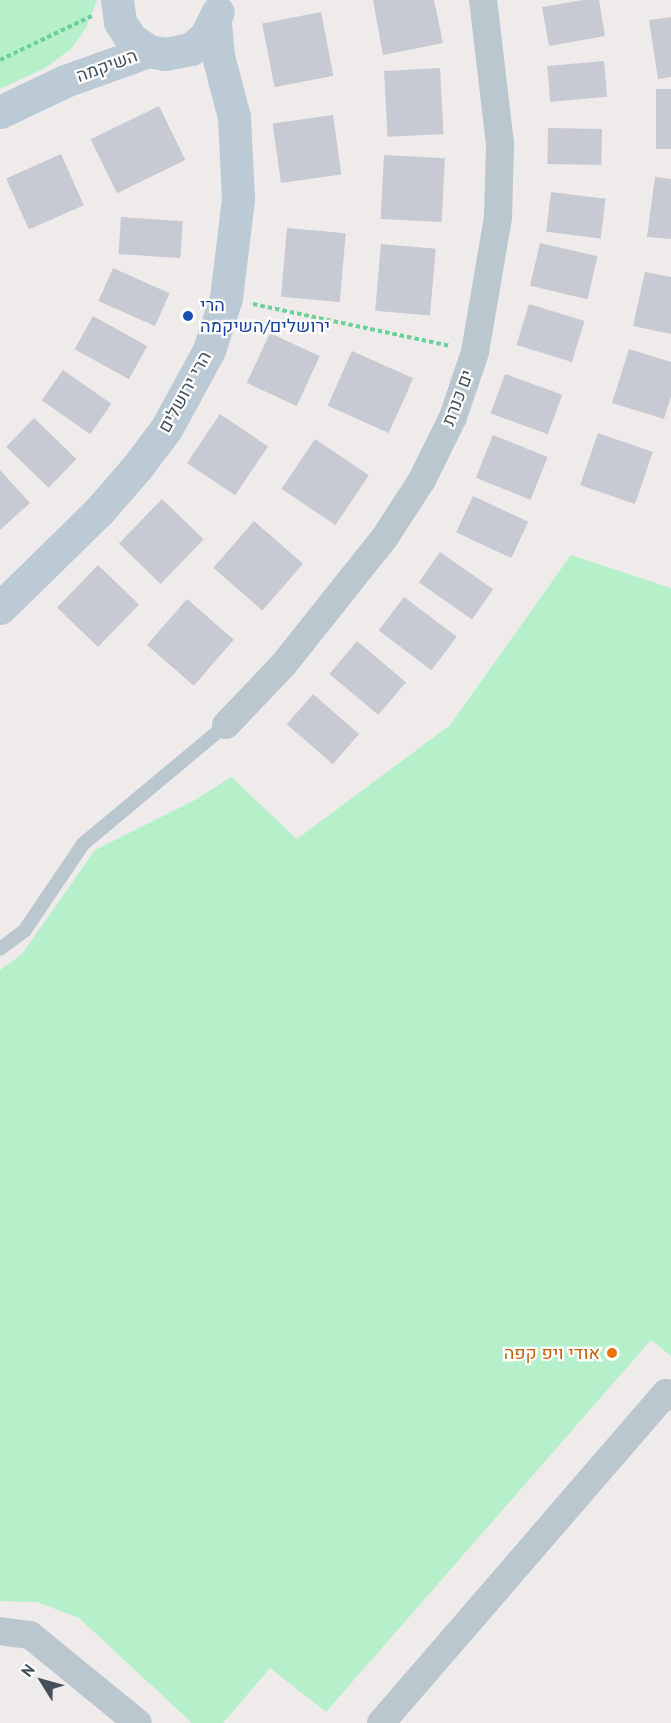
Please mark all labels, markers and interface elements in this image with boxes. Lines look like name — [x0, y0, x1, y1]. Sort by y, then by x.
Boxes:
street label: השיקמה — [73, 45, 141, 87]
place label: הרי ירושלים/השיקמה — [200, 295, 330, 338]
marker: הרי ירושלים/השיקמה — [181, 309, 195, 323]
street label: הרי ירושלים — [154, 348, 216, 436]
street label: ים כנרת — [438, 367, 478, 429]
place label: אודי ויפ קפה — [504, 1342, 600, 1364]
marker: אודי ויפ קפה — [605, 1346, 619, 1360]
north arrow — [12, 1651, 72, 1711]
text: N — [16, 1660, 39, 1680]

